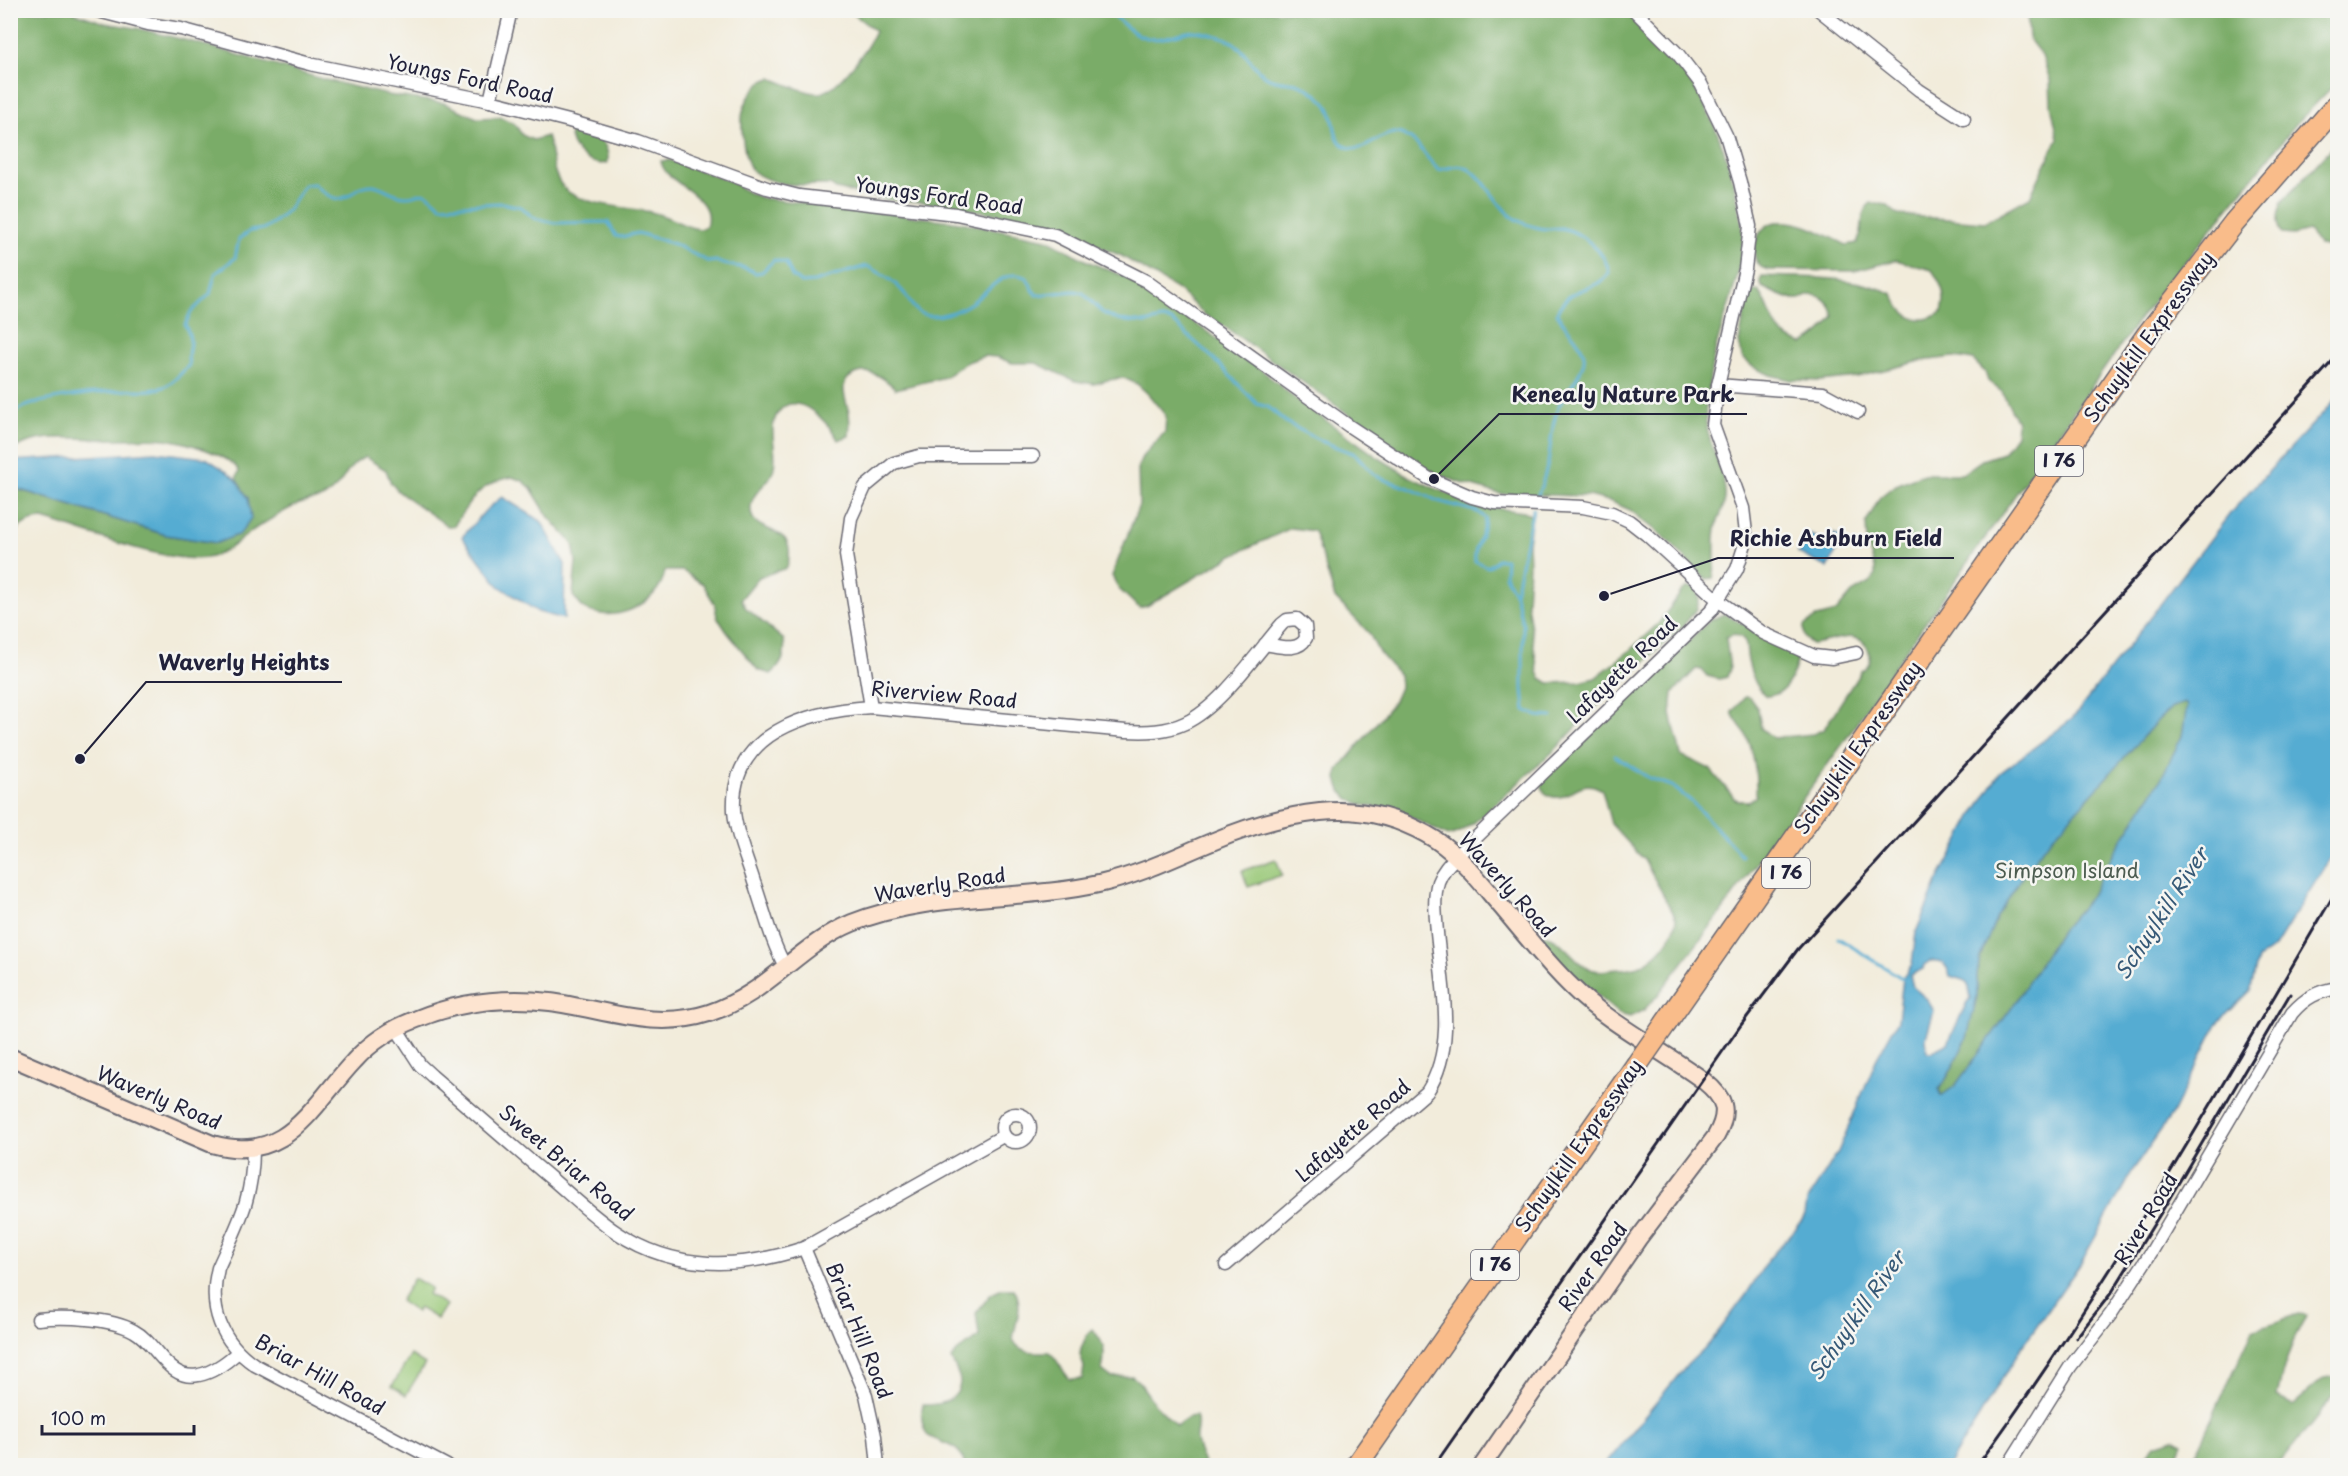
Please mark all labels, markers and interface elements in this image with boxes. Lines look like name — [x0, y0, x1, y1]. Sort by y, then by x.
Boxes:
street label: Youngs Ford Road — [384, 46, 556, 110]
street label: Youngs Ford Road — [853, 168, 1025, 222]
street label: Schuylkill Expressway — [2076, 244, 2221, 429]
callout: Kenealy Nature Park — [1499, 375, 1747, 414]
text: Kenealy Nature Park — [1512, 377, 1734, 409]
road number: I 76 — [2035, 446, 2083, 476]
callout: Richie Ashburn Field — [1718, 519, 1954, 558]
text: Richie Ashburn Field — [1730, 521, 1942, 553]
street label: Lafayette Road — [1559, 608, 1684, 730]
callout: Waverly Heights — [146, 643, 342, 682]
text: Waverly Heights — [158, 645, 330, 677]
street label: Schuylkill Expressway — [1786, 654, 1929, 840]
street label: Riverview Road — [870, 673, 1019, 715]
street label: Waverly Road — [1452, 825, 1563, 944]
water label: Schuylkill River — [2106, 839, 2216, 985]
park label: Simpson Island — [1995, 855, 2139, 885]
road number: I 76 — [1762, 858, 1810, 888]
street label: Waverly Road — [872, 859, 1008, 909]
street label: Schuylkill Expressway — [1507, 1052, 1650, 1238]
street label: Waverly Road — [92, 1057, 226, 1137]
street label: Lafayette Road — [1288, 1072, 1417, 1189]
street label: Sweet Briar Road — [493, 1097, 641, 1228]
street label: River Road — [2106, 1167, 2185, 1270]
street label: River Road — [1550, 1216, 1634, 1317]
water label: Schuylkill River — [1799, 1242, 1913, 1386]
road number: I 76 — [1471, 1250, 1519, 1280]
street label: Briar Hill Road — [819, 1258, 901, 1403]
street label: Briar Hill Road — [250, 1326, 391, 1422]
scale bar — [42, 1398, 194, 1436]
text: 100 m — [51, 1404, 106, 1431]

